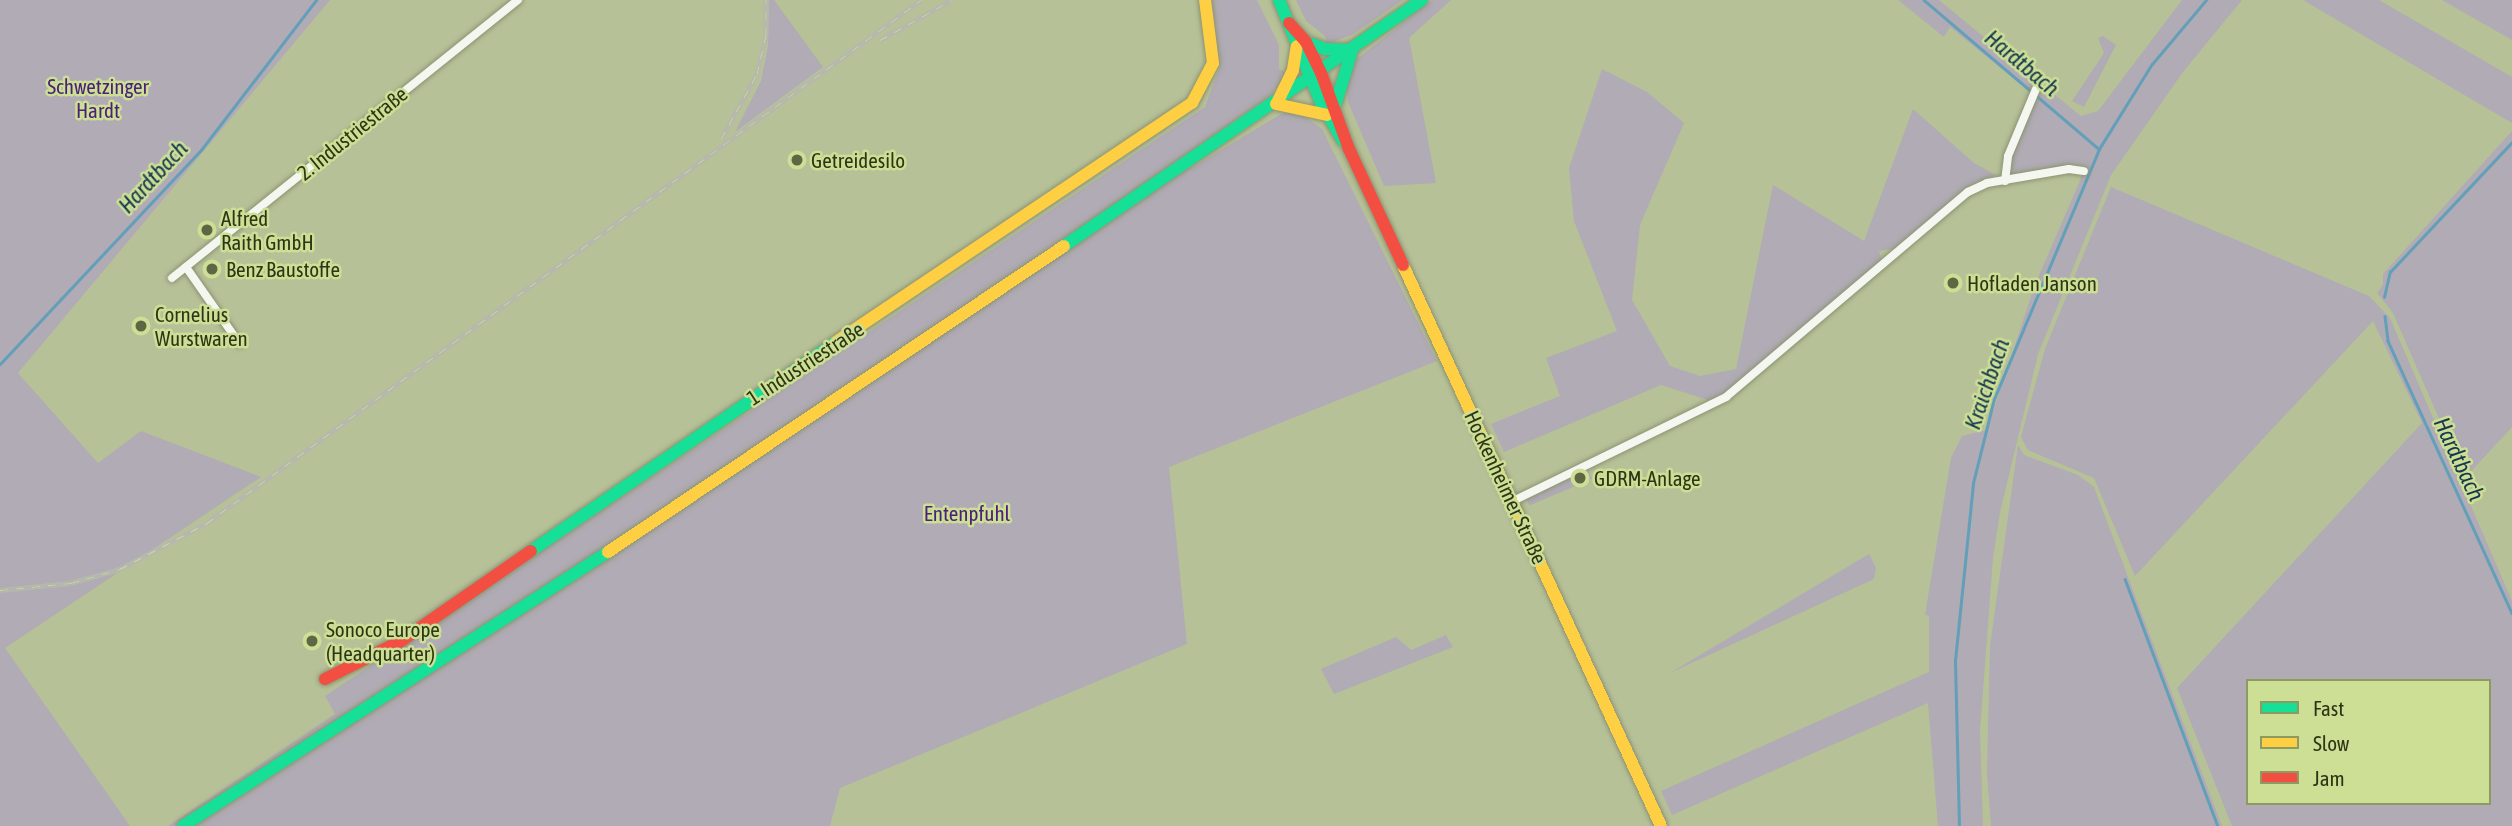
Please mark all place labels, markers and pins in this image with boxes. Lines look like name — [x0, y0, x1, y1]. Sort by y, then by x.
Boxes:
place label: Getreidesilo — [811, 147, 905, 173]
marker: Getreidesilo — [789, 152, 805, 168]
place label: Alfred Raith GmbH — [221, 205, 314, 255]
marker: Alfred Raith GmbH — [199, 222, 215, 238]
place label: Benz Baustoffe — [226, 256, 340, 282]
marker: Benz Baustoffe — [204, 261, 220, 277]
place label: Hofladen Janson — [1967, 270, 2097, 296]
marker: Hofladen Janson — [1945, 275, 1961, 291]
place label: Cornelius Wurstwaren — [155, 301, 248, 351]
marker: Cornelius Wurstwaren — [133, 318, 149, 334]
place label: GDRM-Anlage — [1594, 465, 1701, 491]
marker: GDRM-Anlage — [1572, 470, 1588, 486]
place label: Sonoco Europe (Headquarter) — [326, 616, 440, 666]
marker: Sonoco Europe (Headquarter) — [304, 633, 320, 649]

